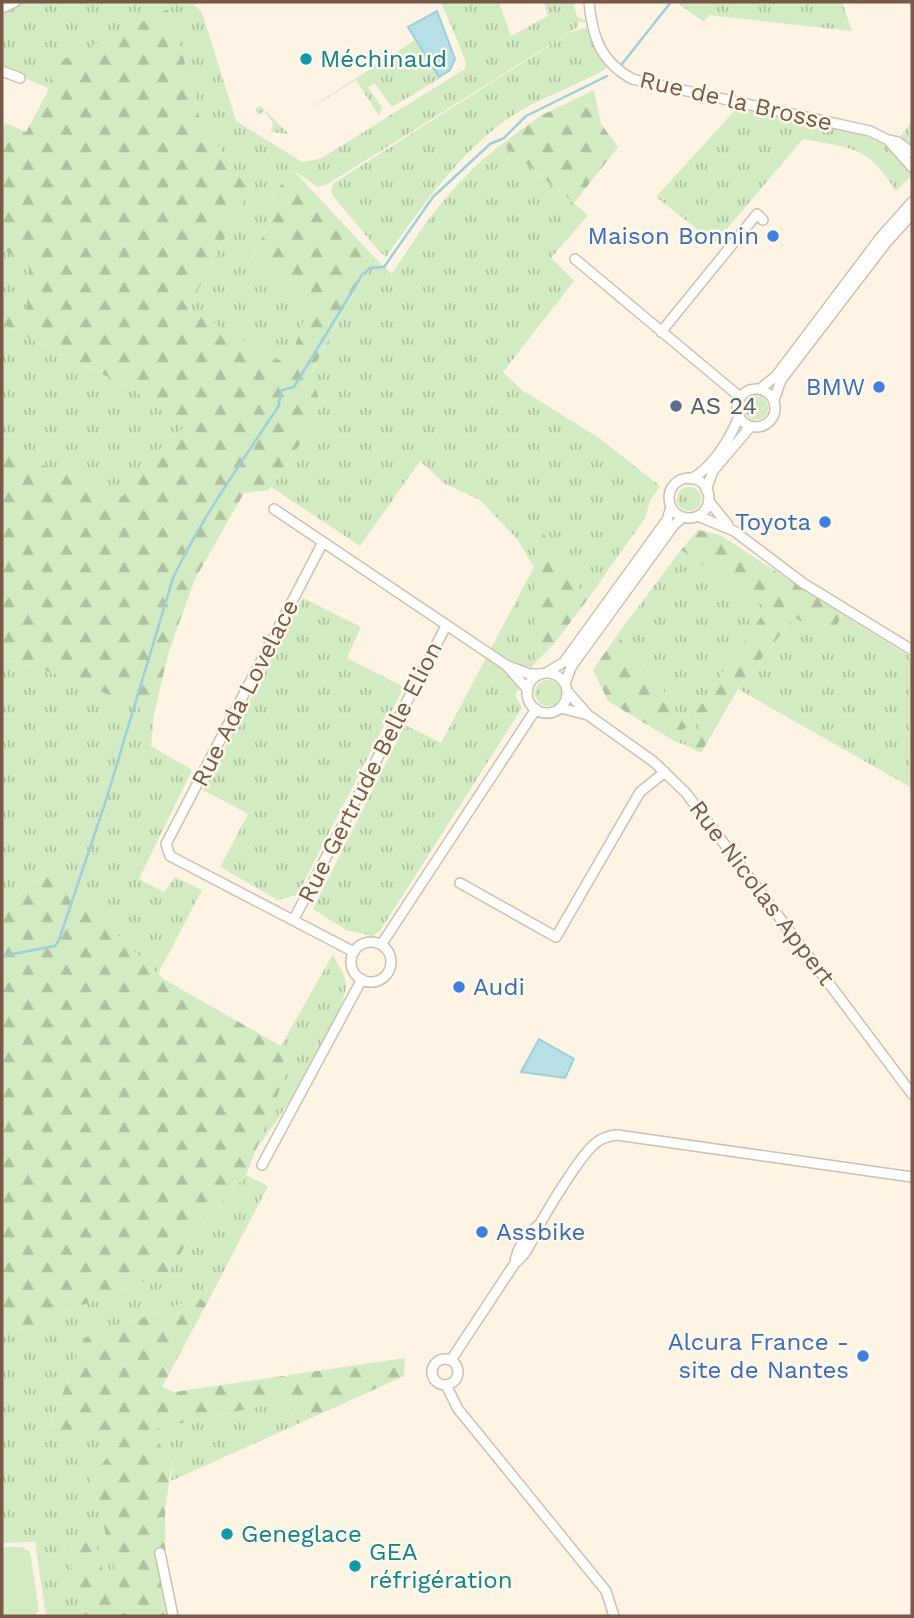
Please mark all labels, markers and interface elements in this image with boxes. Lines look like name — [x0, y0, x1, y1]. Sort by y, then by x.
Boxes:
place label: Méchinaud — [320, 45, 447, 73]
marker: Méchinaud — [298, 51, 314, 67]
street label: Rue de la Brosse — [637, 65, 835, 137]
place label: Maison Bonnin — [588, 222, 759, 250]
marker: Maison Bonnin — [765, 228, 781, 244]
place label: BMW — [806, 373, 865, 401]
marker: BMW — [871, 379, 887, 395]
place label: AS 24 — [690, 392, 757, 420]
marker: AS 24 — [668, 398, 684, 414]
place label: Toyota — [735, 508, 811, 536]
marker: Toyota — [817, 514, 833, 530]
street label: Rue Ada Lovelace — [186, 595, 304, 791]
street label: Rue Gertrude Belle Elion — [292, 637, 448, 907]
street label: Rue Nicolas Appert — [683, 795, 841, 991]
place label: Audi — [473, 973, 525, 1001]
marker: Audi — [451, 979, 467, 995]
place label: Assbike — [496, 1218, 585, 1246]
marker: Assbike — [474, 1224, 490, 1240]
place label: Alcura France - site de Nantes — [668, 1328, 849, 1384]
marker: Alcura France - site de Nantes — [855, 1348, 871, 1364]
place label: Geneglace — [241, 1520, 362, 1548]
marker: Geneglace — [219, 1526, 235, 1542]
place label: GEA réfrigération — [369, 1538, 513, 1594]
marker: GEA réfrigération — [347, 1558, 363, 1574]

